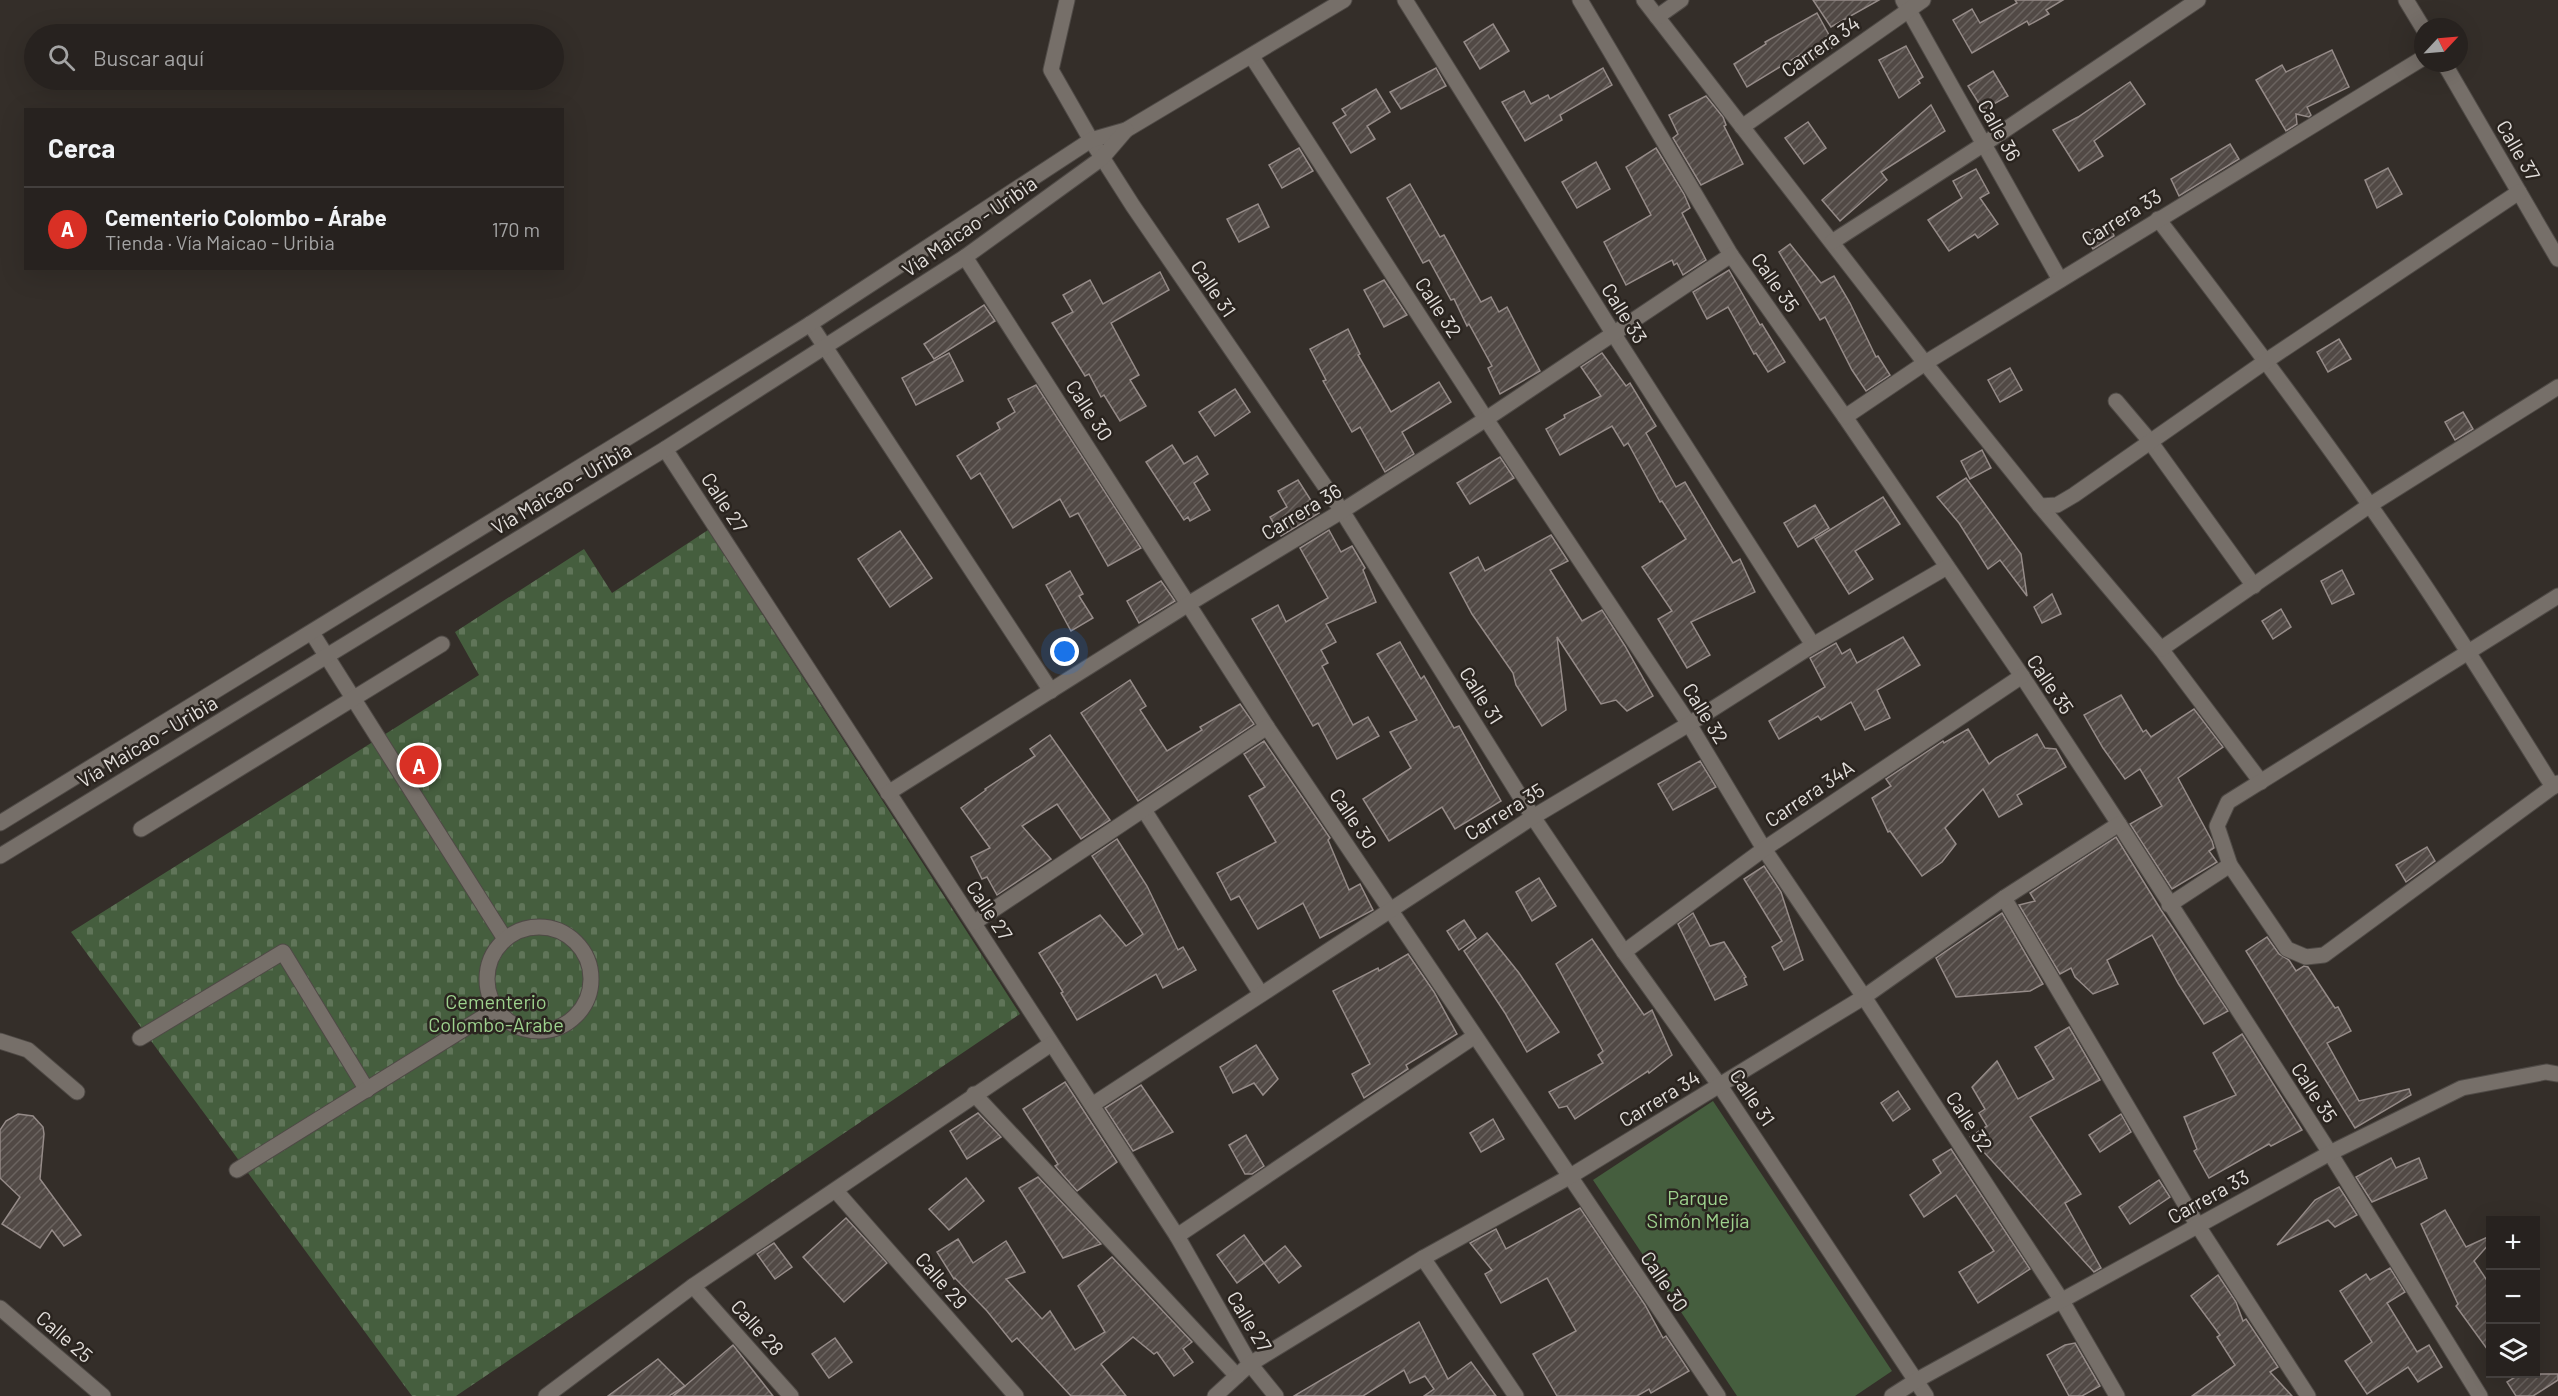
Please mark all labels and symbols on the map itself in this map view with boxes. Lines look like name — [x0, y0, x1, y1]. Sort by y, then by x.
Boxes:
street label: Carrera 34 — [1776, 10, 1864, 82]
north arrow — [2414, 18, 2468, 72]
street label: Calle 36 — [1973, 95, 2027, 165]
street label: Calle 37 — [2492, 115, 2546, 185]
street label: Vía Maicao - Uribia — [897, 171, 1041, 281]
street label: Carrera 33 — [2077, 183, 2165, 251]
street label: Calle 35 — [1747, 248, 1805, 316]
street label: Calle 31 — [1186, 255, 1242, 321]
street label: Calle 32 — [1411, 272, 1467, 342]
street label: Calle 33 — [1597, 278, 1653, 348]
street label: Calle 30 — [1062, 375, 1118, 445]
street label: Vía Maicao - Uribia — [487, 437, 635, 539]
street label: Calle 27 — [697, 468, 753, 537]
street label: Carrera 36 — [1257, 478, 1345, 544]
your location — [1050, 637, 1079, 666]
street label: Calle 35 — [2022, 650, 2080, 718]
street label: Calle 31 — [1455, 662, 1509, 728]
street label: Calle 32 — [1678, 678, 1734, 748]
street label: Vía Maicao - Uribia — [73, 690, 221, 792]
pin: A — [400, 742, 438, 788]
street label: Carrera 34A — [1760, 754, 1858, 832]
street label: Carrera 35 — [1460, 777, 1548, 845]
street label: Calle 30 — [1325, 783, 1383, 853]
street label: Calle 27 — [962, 876, 1018, 945]
park label: Cementerio Colombo-Arabe — [428, 989, 564, 1036]
street label: Calle 35 — [2287, 1058, 2343, 1126]
street label: Calle 31 — [1725, 1064, 1781, 1130]
street label: Carrera 34 — [1614, 1065, 1704, 1131]
street label: Calle 32 — [1942, 1086, 1998, 1156]
street label: Carrera 33 — [2163, 1164, 2253, 1228]
park label: Parque Simón Mejía — [1647, 1185, 1750, 1232]
street label: Calle 30 — [1636, 1246, 1694, 1316]
street label: Calle 29 — [911, 1247, 973, 1313]
street label: Calle 27 — [1223, 1286, 1278, 1356]
street label: Calle 28 — [727, 1294, 789, 1360]
street label: Calle 25 — [32, 1305, 98, 1367]

